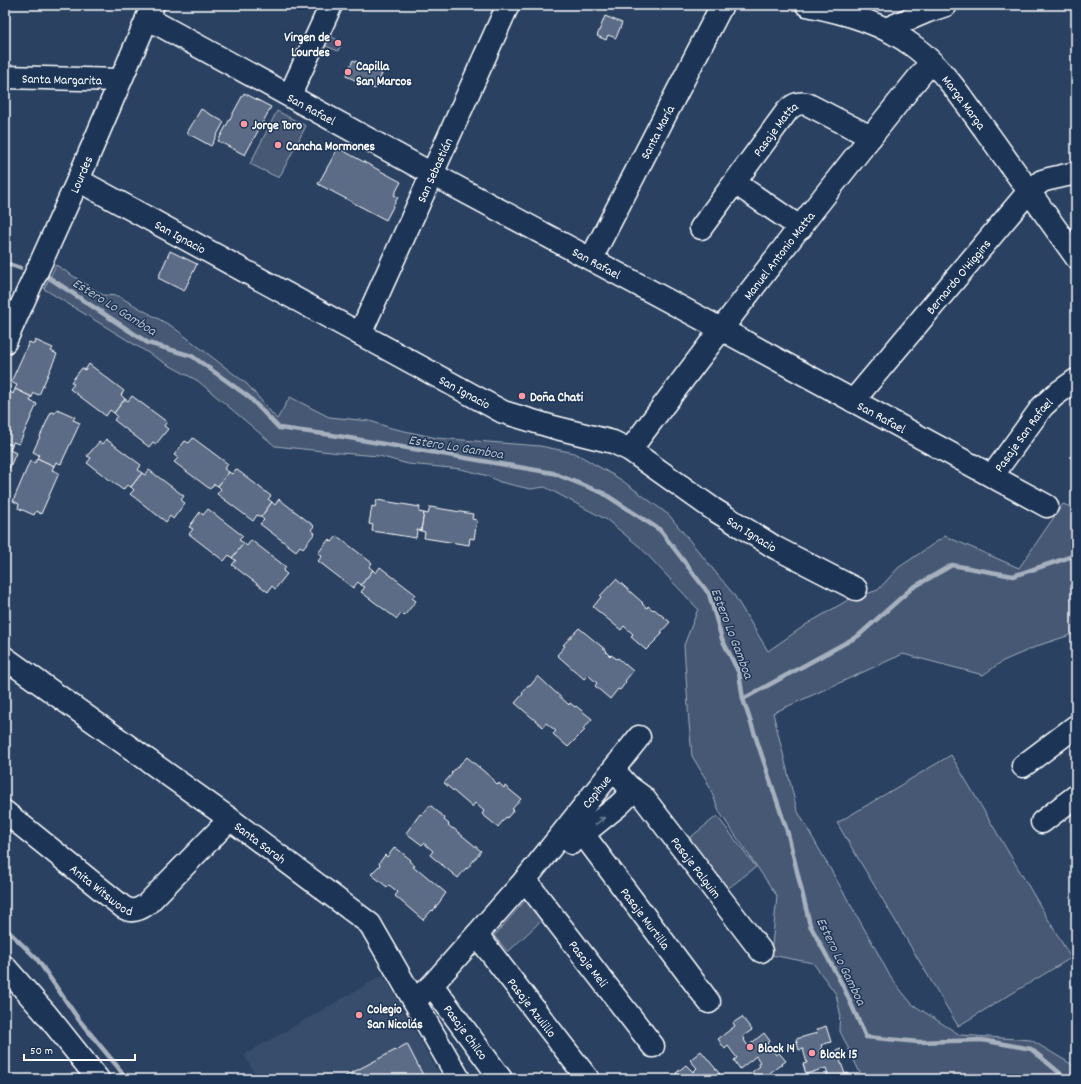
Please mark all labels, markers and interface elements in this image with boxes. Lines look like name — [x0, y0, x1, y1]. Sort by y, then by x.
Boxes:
place label: Virgen de Lourdes — [284, 29, 331, 63]
marker: Virgen de Lourdes — [333, 38, 343, 48]
place label: Capilla San Marcos — [356, 58, 412, 92]
marker: Capilla San Marcos — [343, 67, 353, 77]
street label: Santa Margarita — [22, 70, 103, 92]
street label: Marga Marga — [936, 72, 990, 135]
street label: San Rafael — [283, 89, 338, 131]
street label: Pasaje Matta — [749, 98, 803, 161]
street label: Santa María — [637, 102, 681, 164]
place label: Jorge Toro — [252, 117, 302, 136]
marker: Jorge Toro — [239, 119, 249, 129]
street label: San Sebastián — [413, 135, 459, 206]
place label: Cancha Mormones — [286, 138, 375, 157]
marker: Cancha Mormones — [273, 140, 283, 150]
street label: Lourdes — [66, 154, 99, 197]
street label: Manuel Antonio Matta — [740, 207, 821, 305]
street label: San Ignacio — [150, 216, 209, 260]
street label: Bernardo O'Higgins — [922, 236, 997, 319]
street label: San Rafael — [568, 244, 623, 285]
water label: Estero Lo Gamboa — [68, 274, 161, 342]
street label: San Ignacio — [435, 372, 493, 415]
place label: Doña Chati — [530, 389, 584, 408]
marker: Doña Chati — [517, 391, 527, 401]
street label: Pasaje San Rafael — [991, 394, 1058, 477]
street label: San Rafael — [853, 398, 909, 440]
water label: Estero Lo Gamboa — [407, 431, 506, 466]
street label: San Ignacio — [722, 513, 780, 558]
water label: Estero Lo Gamboa — [705, 586, 758, 683]
street label: Copihue — [579, 772, 617, 813]
one-way arrow — [594, 816, 605, 825]
street label: Santa Sarah — [229, 818, 289, 870]
street label: Pasaje Palguim — [665, 834, 725, 904]
street label: Anita Witswood — [65, 861, 134, 922]
street label: Pasaje Murtilla — [614, 884, 674, 955]
water label: Estero Lo Gamboa — [810, 915, 871, 1010]
street label: Pasaje Meli — [563, 937, 612, 993]
street label: Pasaje Azulillo — [501, 975, 560, 1043]
place label: Colegio San Nicolás — [367, 1001, 423, 1035]
street label: Pasaje Chilco — [438, 1002, 491, 1065]
marker: Colegio San Nicolás — [354, 1010, 364, 1020]
scale bar — [24, 1036, 135, 1062]
place label: Block 14 — [758, 1040, 795, 1059]
marker: Block 14 — [745, 1042, 755, 1052]
text: 50 m — [30, 1043, 53, 1060]
place label: Block 15 — [820, 1046, 857, 1065]
marker: Block 15 — [807, 1048, 817, 1058]

